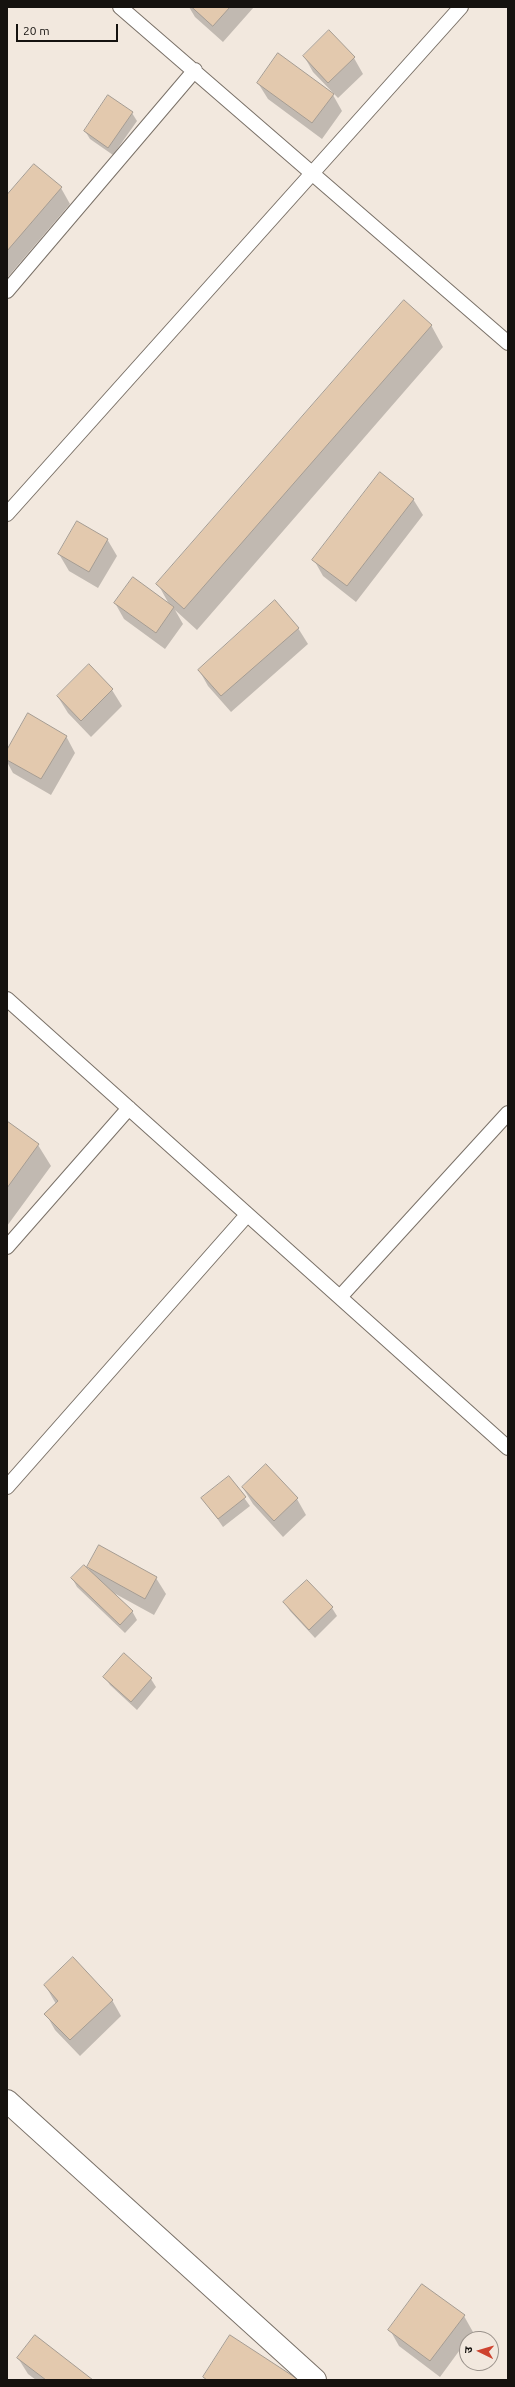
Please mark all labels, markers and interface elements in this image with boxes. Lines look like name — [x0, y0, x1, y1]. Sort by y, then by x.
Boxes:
scale bar — [18, 16, 120, 42]
text: 20 m — [23, 24, 50, 37]
north arrow — [459, 2331, 499, 2371]
text: उ — [462, 2346, 474, 2354]

